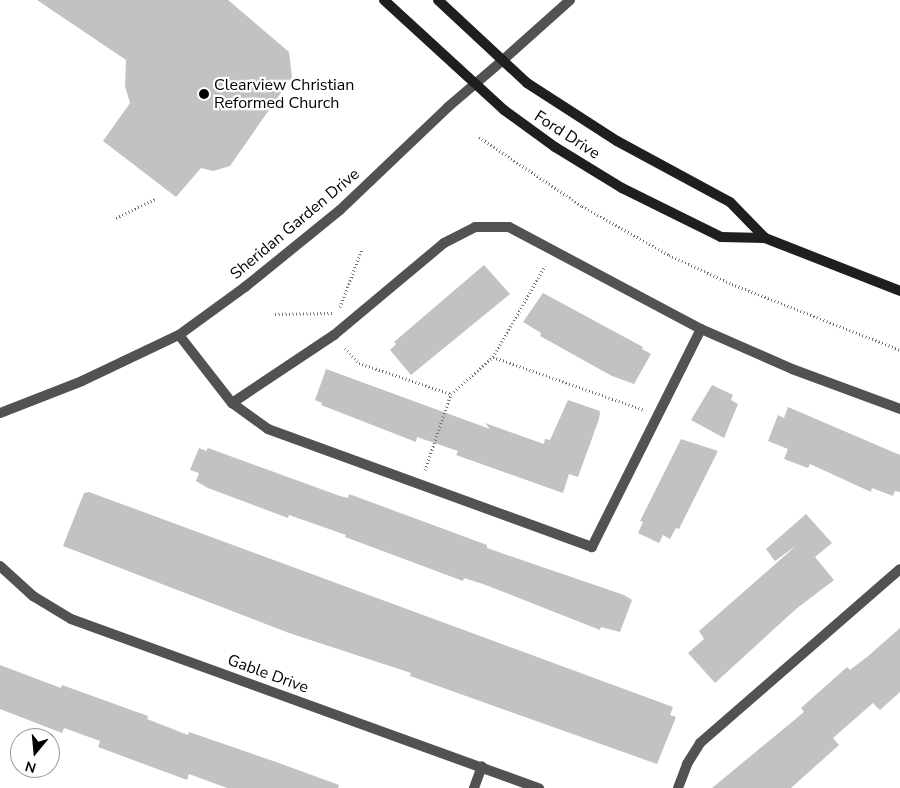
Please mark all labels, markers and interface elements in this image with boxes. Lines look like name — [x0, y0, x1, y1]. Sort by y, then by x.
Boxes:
place label: Clearview Christian Reformed Church — [214, 75, 354, 113]
marker: Clearview Christian Reformed Church — [198, 88, 210, 100]
street label: Ford Drive — [531, 107, 603, 163]
street label: Sheridan Garden Drive — [227, 164, 363, 284]
street label: Gable Drive — [225, 651, 311, 697]
north arrow — [10, 728, 60, 778]
text: N — [23, 756, 39, 777]

